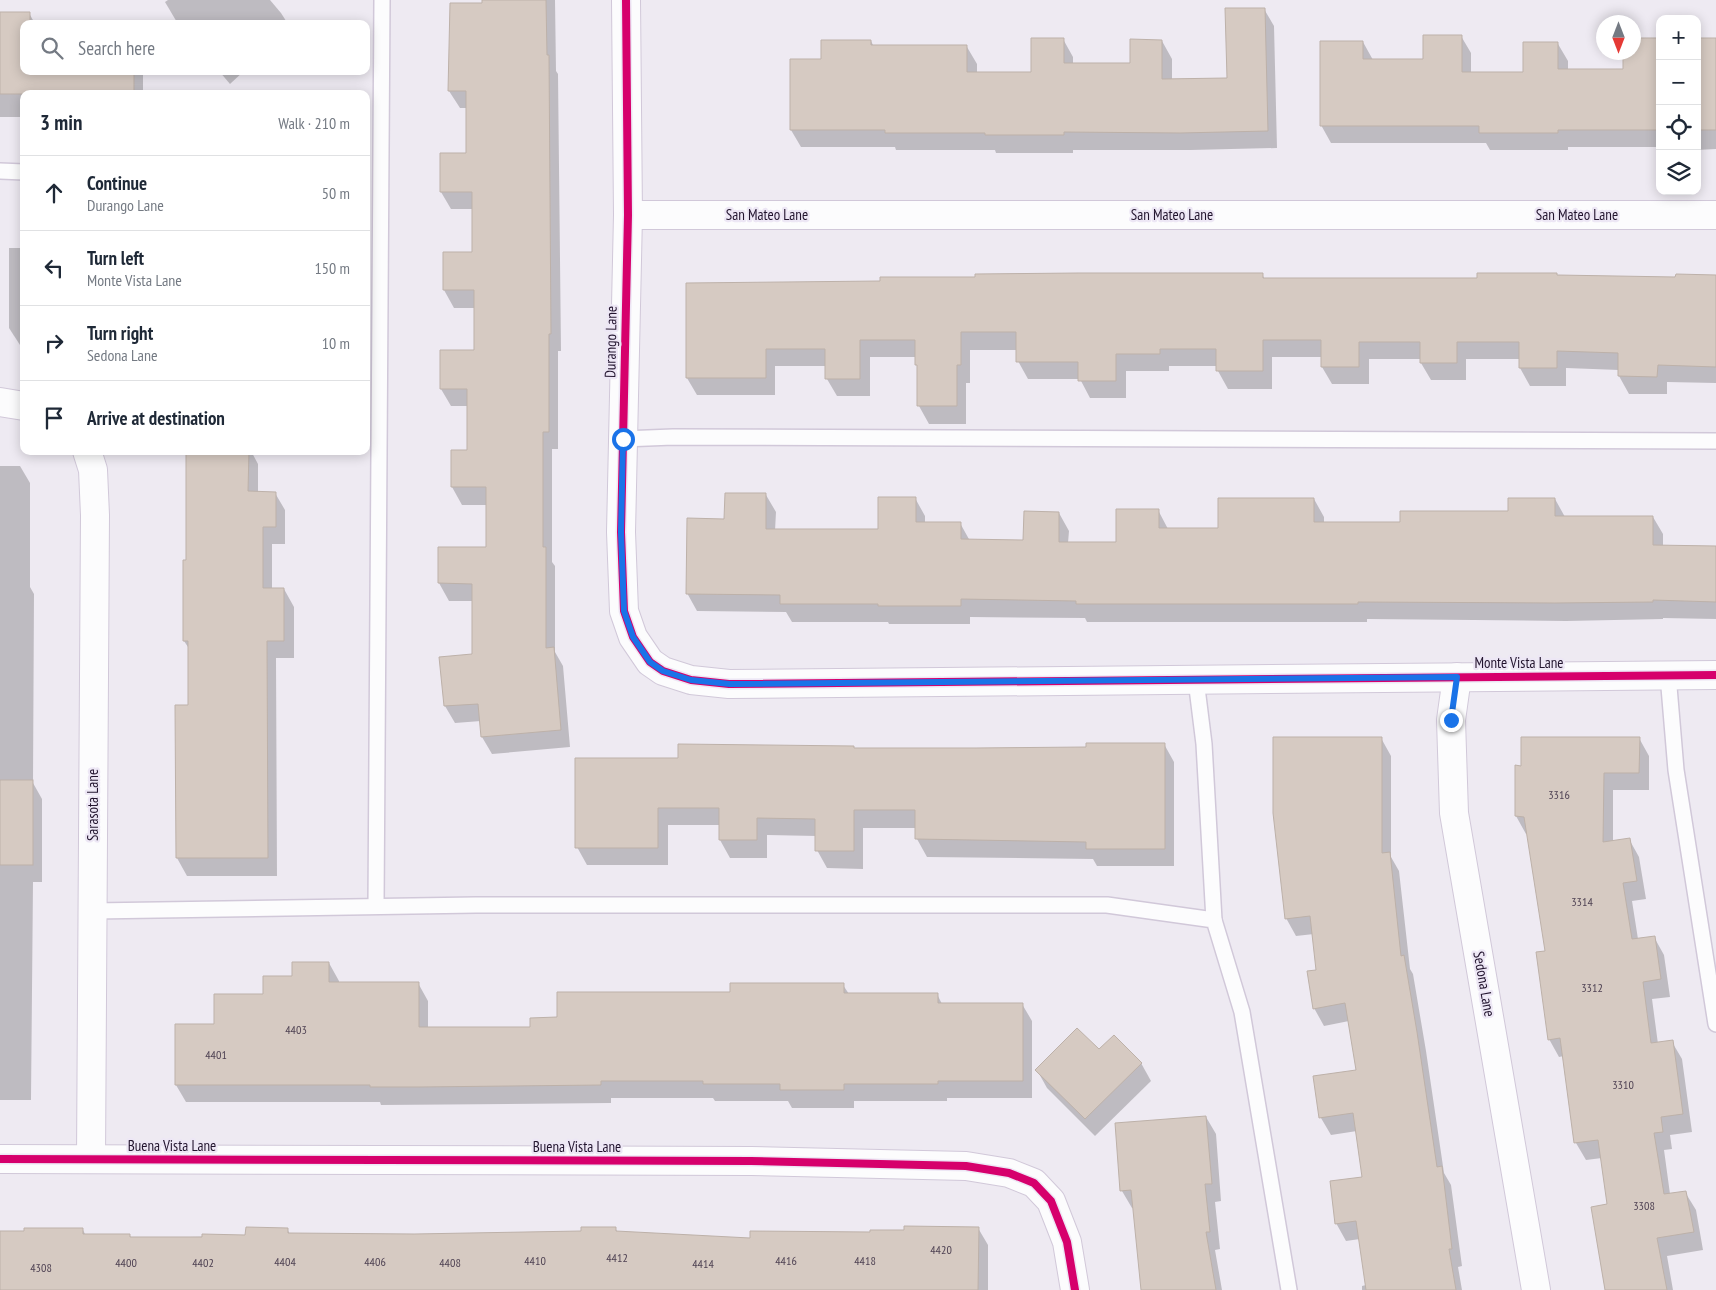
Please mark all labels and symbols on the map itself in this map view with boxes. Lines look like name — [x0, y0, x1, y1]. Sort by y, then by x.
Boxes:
north arrow — [1596, 15, 1641, 60]
street label: San Mateo Lane — [726, 205, 808, 224]
street label: San Mateo Lane — [1131, 205, 1213, 224]
street label: San Mateo Lane — [1536, 205, 1618, 224]
street label: Durango Lane — [600, 306, 621, 378]
route start — [612, 428, 635, 451]
street label: Monte Vista Lane — [1474, 653, 1564, 672]
route end — [1440, 709, 1463, 732]
street label: Sarasota Lane — [83, 769, 102, 841]
house number: 3316 — [1548, 787, 1570, 802]
house number: 3314 — [1571, 894, 1593, 909]
street label: Sedona Lane — [1469, 950, 1500, 1018]
house number: 3312 — [1581, 980, 1603, 995]
house number: 4403 — [285, 1022, 307, 1037]
house number: 4401 — [205, 1047, 227, 1062]
house number: 3310 — [1612, 1077, 1634, 1092]
street label: Buena Vista Lane — [128, 1136, 216, 1155]
street label: Buena Vista Lane — [533, 1137, 621, 1156]
house number: 3308 — [1633, 1198, 1655, 1213]
house number: 4420 — [930, 1242, 952, 1257]
house number: 4412 — [606, 1250, 628, 1265]
house number: 4410 — [524, 1253, 546, 1268]
house number: 4416 — [775, 1253, 797, 1268]
house number: 4418 — [854, 1253, 876, 1268]
house number: 4404 — [274, 1254, 296, 1269]
house number: 4406 — [364, 1254, 386, 1269]
house number: 4400 — [115, 1255, 137, 1270]
house number: 4402 — [192, 1255, 214, 1270]
house number: 4408 — [439, 1255, 461, 1270]
house number: 4414 — [692, 1256, 714, 1271]
house number: 4308 — [30, 1260, 52, 1275]

